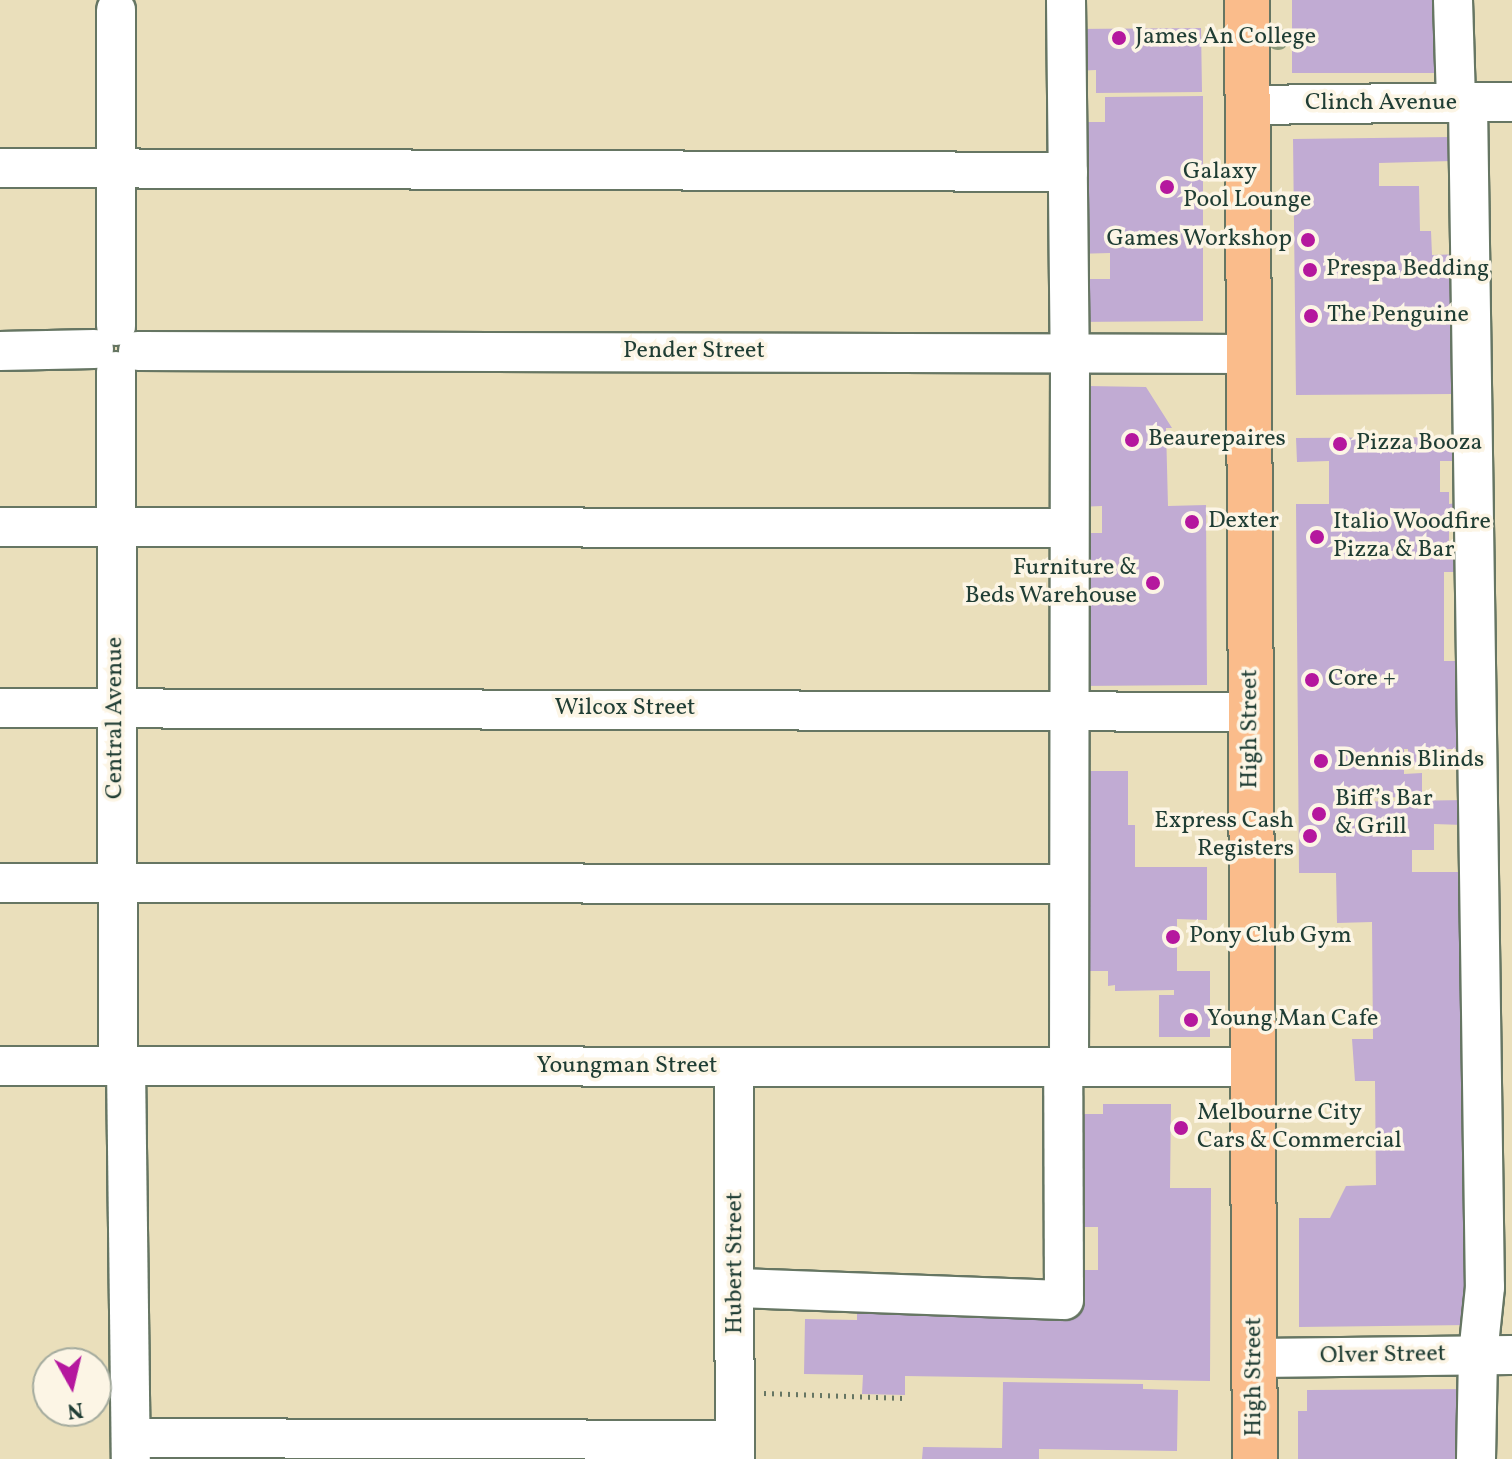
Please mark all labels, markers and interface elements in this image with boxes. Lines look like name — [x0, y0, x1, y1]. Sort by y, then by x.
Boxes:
place label: James An College — [1135, 24, 1316, 52]
marker: James An College — [1110, 29, 1128, 47]
street label: Clinch Avenue — [1305, 90, 1457, 118]
place label: Galaxy Pool Lounge — [1183, 159, 1311, 215]
marker: Galaxy Pool Lounge — [1158, 178, 1176, 196]
place label: Games Workshop — [1106, 226, 1292, 254]
marker: Games Workshop — [1299, 231, 1317, 249]
place label: Prespa Bedding — [1326, 256, 1489, 284]
marker: Prespa Bedding — [1301, 261, 1319, 279]
place label: The Penguine — [1327, 302, 1469, 330]
marker: The Penguine — [1302, 307, 1320, 325]
street label: Pender Street — [623, 338, 765, 366]
place label: Beaurepaires — [1148, 426, 1286, 454]
place label: Pizza Booza — [1356, 430, 1482, 458]
marker: Beaurepaires — [1123, 431, 1141, 449]
marker: Pizza Booza — [1331, 435, 1349, 453]
place label: Dexter — [1208, 508, 1279, 536]
place label: Italio Woodfire Pizza & Bar — [1333, 509, 1492, 565]
marker: Dexter — [1183, 513, 1201, 531]
marker: Italio Woodfire Pizza & Bar — [1308, 528, 1326, 546]
place label: Furniture & Beds Warehouse — [964, 555, 1137, 611]
marker: Furniture & Beds Warehouse — [1144, 574, 1162, 592]
street label: Central Avenue — [102, 637, 130, 799]
place label: Core + — [1328, 666, 1396, 694]
street label: High Street — [1237, 669, 1265, 789]
marker: Core + — [1303, 671, 1321, 689]
street label: Wilcox Street — [555, 695, 695, 723]
place label: Dennis Blinds — [1337, 747, 1484, 775]
marker: Dennis Blinds — [1312, 752, 1330, 770]
place label: Biff’s Bar & Grill — [1335, 786, 1433, 842]
marker: Biff’s Bar & Grill — [1310, 805, 1328, 823]
place label: Express Cash Registers — [1154, 808, 1294, 864]
marker: Express Cash Registers — [1301, 827, 1319, 845]
place label: Pony Club Gym — [1189, 923, 1352, 951]
marker: Pony Club Gym — [1164, 928, 1182, 946]
place label: Young Man Cafe — [1207, 1006, 1378, 1034]
marker: Young Man Cafe — [1182, 1011, 1200, 1029]
street label: Youngman Street — [536, 1053, 718, 1081]
place label: Melbourne City Cars & Commercial — [1197, 1100, 1402, 1156]
marker: Melbourne City Cars & Commercial — [1172, 1119, 1190, 1137]
street label: Hubert Street — [722, 1192, 750, 1334]
street label: High Street — [1241, 1317, 1269, 1437]
street label: Olver Street — [1320, 1341, 1446, 1371]
north arrow — [32, 1347, 112, 1427]
text: N — [65, 1393, 85, 1426]

